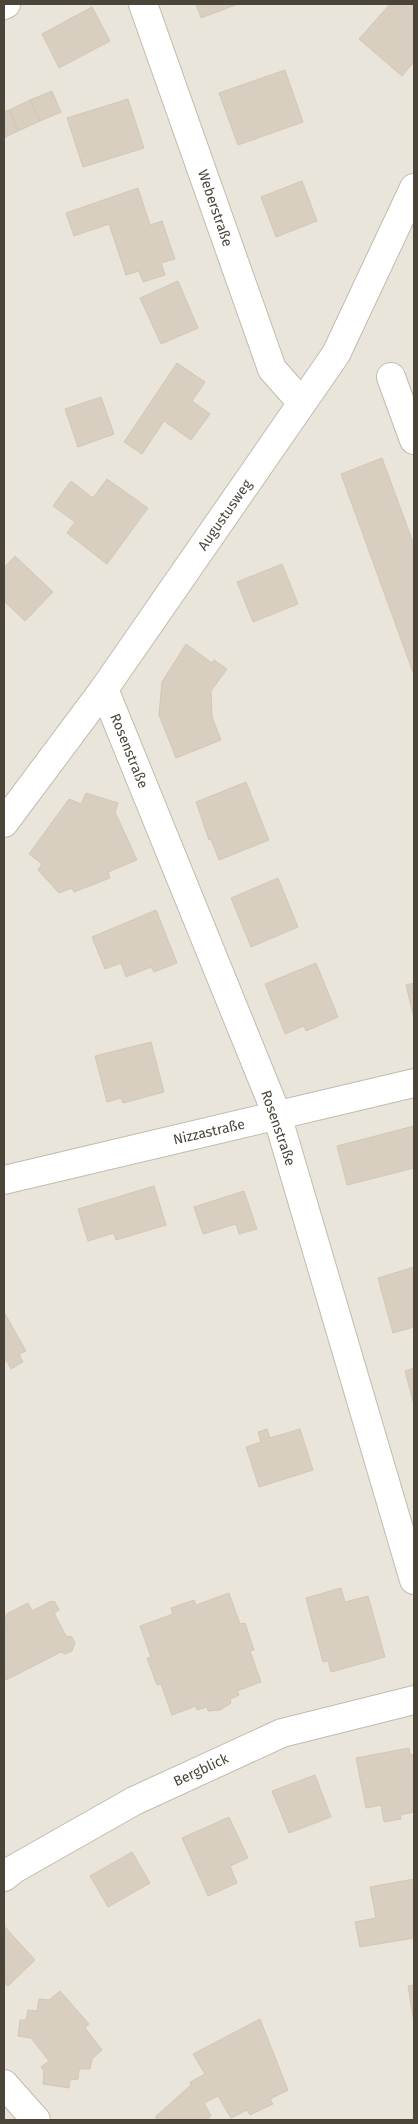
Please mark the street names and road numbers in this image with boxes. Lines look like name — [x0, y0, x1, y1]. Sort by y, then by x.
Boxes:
street label: Weberstraße — [194, 167, 236, 249]
street label: Augustusweg — [194, 476, 256, 554]
street label: Rosenstraße — [106, 711, 152, 791]
street label: Rosenstraße — [257, 1088, 299, 1168]
street label: Nizzastraße — [171, 1115, 247, 1149]
street label: Bergblick — [171, 1750, 232, 1790]

